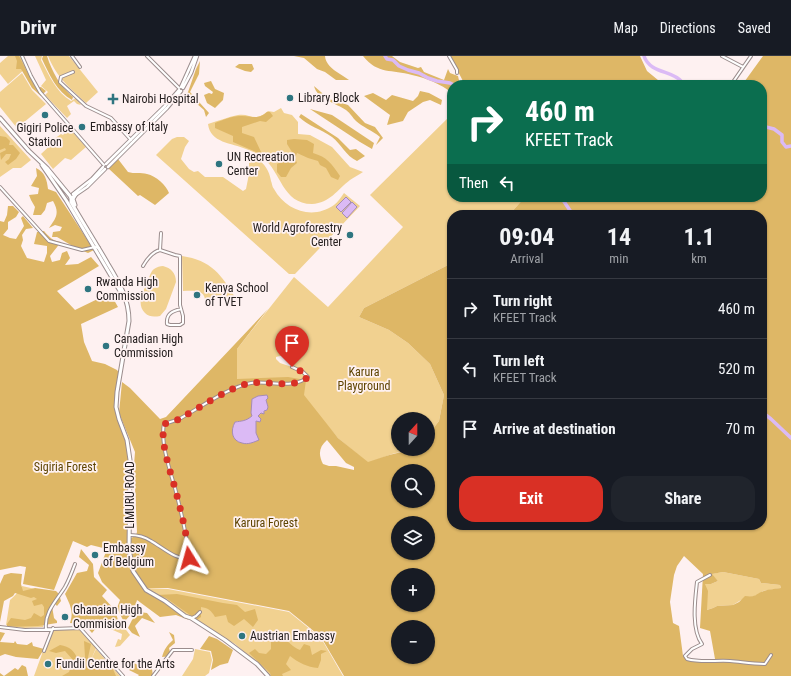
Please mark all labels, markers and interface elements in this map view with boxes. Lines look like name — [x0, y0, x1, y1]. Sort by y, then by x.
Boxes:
text: Drivr — [20, 16, 57, 39]
text: Map — [614, 20, 638, 36]
text: Directions — [660, 20, 716, 36]
text: Saved — [738, 20, 771, 36]
place label: Library Block — [298, 91, 360, 105]
place label: Nairobi Hospital — [122, 92, 199, 106]
marker: Nairobi Hospital — [107, 93, 119, 105]
marker: Library Block — [285, 93, 295, 103]
text: 460 m — [525, 95, 595, 128]
icon: right — [459, 96, 511, 148]
marker: Gigiri Police Station — [40, 110, 50, 120]
place label: Embassy of Italy — [90, 120, 168, 134]
place label: Gigiri Police Station — [17, 121, 74, 149]
marker: Embassy of Italy — [77, 122, 87, 132]
text: KFEET Track — [525, 129, 613, 150]
place label: UN Recreation Center — [227, 150, 295, 178]
marker: UN Recreation Center — [214, 159, 224, 169]
icon: left — [496, 172, 518, 194]
text: Then — [459, 174, 488, 192]
place label: World Agroforestry Center — [253, 221, 342, 249]
text: 09:04 — [499, 223, 554, 251]
text: 14 — [607, 223, 631, 251]
text: 1.1 — [683, 223, 715, 251]
marker: World Agroforestry Center — [345, 230, 355, 240]
text: Arrival — [510, 251, 543, 266]
text: min — [609, 251, 628, 266]
text: km — [691, 251, 707, 266]
place label: Rwanda High Commission — [96, 275, 158, 303]
place label: Kenya School of TVET — [205, 281, 269, 309]
marker: Rwanda High Commission — [83, 284, 93, 294]
marker: Kenya School of TVET — [192, 290, 202, 300]
text: Turn right — [493, 292, 552, 310]
icon: right — [459, 298, 481, 320]
text: 460 m — [718, 300, 755, 318]
text: KFEET Track — [493, 310, 557, 325]
pin — [275, 326, 309, 367]
place label: Canadian High Commission — [114, 332, 183, 360]
icon: arrive — [281, 332, 303, 354]
marker: Canadian High Commission — [101, 341, 111, 351]
text: Turn left — [493, 352, 544, 370]
icon: left — [459, 358, 481, 380]
text: 520 m — [718, 360, 755, 378]
park label: Karura Playground — [337, 365, 391, 393]
text: KFEET Track — [493, 370, 557, 385]
north arrow — [391, 412, 435, 456]
map controls — [391, 412, 435, 664]
icon: arrive — [459, 418, 481, 440]
text: Arrive at destination — [493, 420, 616, 438]
text: 70 m — [725, 420, 755, 438]
park label: Sigiria Forest — [34, 460, 97, 474]
street label: LIMURU ROAD — [123, 461, 137, 529]
button: search — [391, 464, 435, 508]
button: Exit — [459, 476, 603, 522]
button: Share — [611, 476, 755, 522]
park label: Karura Forest — [234, 516, 298, 530]
button: layers — [391, 516, 435, 560]
position arrow — [168, 537, 210, 579]
place label: Embassy of Belgium — [103, 541, 154, 569]
marker: Embassy of Belgium — [90, 550, 100, 560]
button: + — [391, 568, 435, 612]
place label: Ghanaian High Commision — [73, 603, 142, 631]
marker: Ghanaian High Commision — [60, 612, 70, 622]
button: − — [391, 620, 435, 664]
place label: Austrian Embassy — [250, 629, 335, 643]
marker: Austrian Embassy — [237, 631, 247, 641]
place label: Fundii Centre for the Arts — [56, 657, 175, 671]
marker: Fundii Centre for the Arts — [43, 659, 53, 669]

